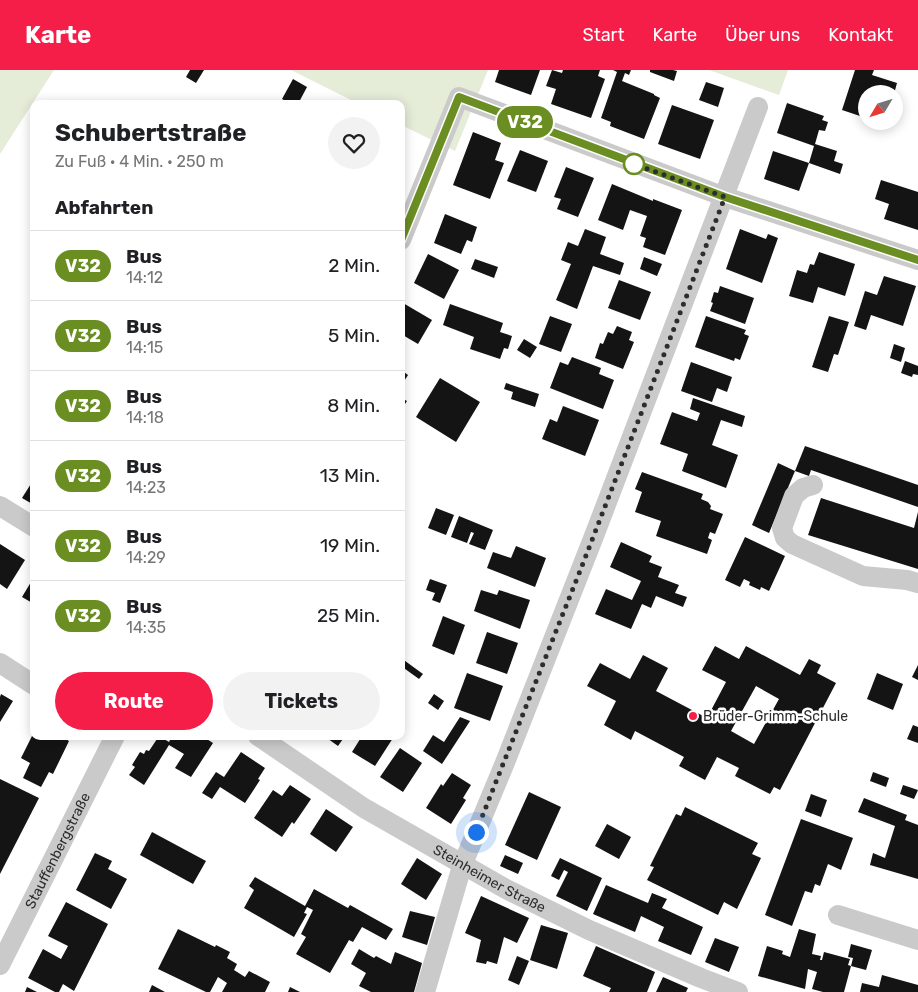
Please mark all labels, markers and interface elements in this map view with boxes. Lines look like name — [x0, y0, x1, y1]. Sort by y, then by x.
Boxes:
text: Karte — [25, 21, 91, 49]
text: Start — [582, 24, 625, 46]
text: Karte — [653, 24, 697, 46]
text: Über uns — [725, 24, 800, 46]
text: Kontakt — [828, 24, 893, 46]
north arrow — [858, 85, 902, 130]
map controls — [858, 85, 903, 130]
line badge: V32 — [496, 106, 554, 138]
text: V32 — [507, 111, 543, 133]
button: heart — [328, 117, 380, 169]
text: Schubertstraße — [55, 119, 246, 147]
text: Zu Fuß · 4 Min. · 250 m — [55, 152, 224, 171]
unlabelled marker — [623, 153, 645, 175]
text: Abfahrten — [55, 196, 153, 219]
text: Bus — [126, 245, 162, 268]
text: 2 Min. — [328, 254, 380, 277]
text: V32 — [65, 255, 101, 277]
text: 14:12 — [126, 268, 163, 287]
text: Bus — [126, 315, 162, 338]
text: 5 Min. — [328, 324, 380, 347]
text: V32 — [65, 325, 101, 347]
text: 14:15 — [126, 338, 163, 357]
text: Bus — [126, 385, 162, 408]
text: 8 Min. — [327, 394, 380, 417]
text: V32 — [65, 395, 101, 417]
text: 14:18 — [126, 408, 164, 427]
text: Bus — [126, 455, 162, 478]
text: 13 Min. — [320, 464, 380, 487]
text: V32 — [65, 465, 101, 487]
text: 14:23 — [126, 478, 166, 497]
text: Bus — [126, 525, 162, 548]
text: 19 Min. — [320, 534, 380, 557]
text: V32 — [65, 535, 101, 557]
text: 14:29 — [126, 548, 166, 567]
text: Bus — [126, 595, 162, 618]
text: 25 Min. — [317, 604, 380, 627]
text: V32 — [65, 605, 101, 627]
text: 14:35 — [126, 618, 166, 637]
button: Route — [55, 672, 213, 730]
button: Tickets — [223, 672, 380, 730]
place label: Brüder-Grimm-Schule — [703, 708, 848, 725]
marker: Brüder-Grimm-Schule — [687, 710, 699, 722]
street label: Stauffenbergstraße — [21, 790, 94, 911]
your location — [464, 820, 489, 845]
street label: Steinheimer Straße — [430, 841, 549, 916]

